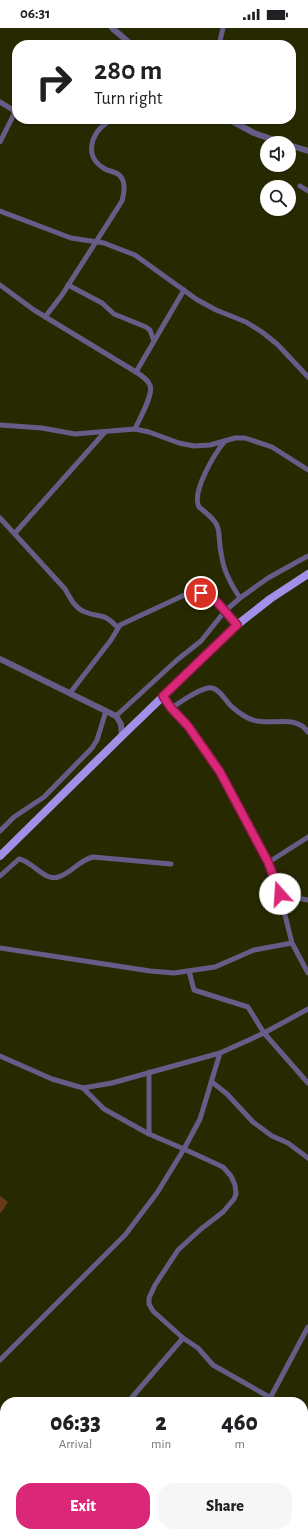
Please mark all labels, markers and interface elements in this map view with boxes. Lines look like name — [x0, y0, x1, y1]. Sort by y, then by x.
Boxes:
text: 06:31 — [20, 6, 50, 21]
icon: right — [28, 56, 80, 108]
text: 280 m — [94, 57, 162, 85]
text: Turn right — [94, 90, 163, 108]
map controls — [260, 136, 296, 216]
button: sound — [260, 136, 296, 172]
button: search — [260, 180, 296, 216]
pin — [184, 576, 218, 610]
icon: arrive — [190, 582, 212, 604]
position arrow — [259, 873, 301, 915]
text: 06:33 — [50, 1411, 101, 1435]
text: 2 — [155, 1411, 167, 1435]
text: 460 — [221, 1411, 258, 1435]
text: Arrival — [59, 1438, 92, 1451]
text: min — [151, 1438, 171, 1451]
text: m — [234, 1438, 245, 1451]
button: Exit — [16, 1483, 150, 1529]
button: Share — [158, 1483, 292, 1529]

